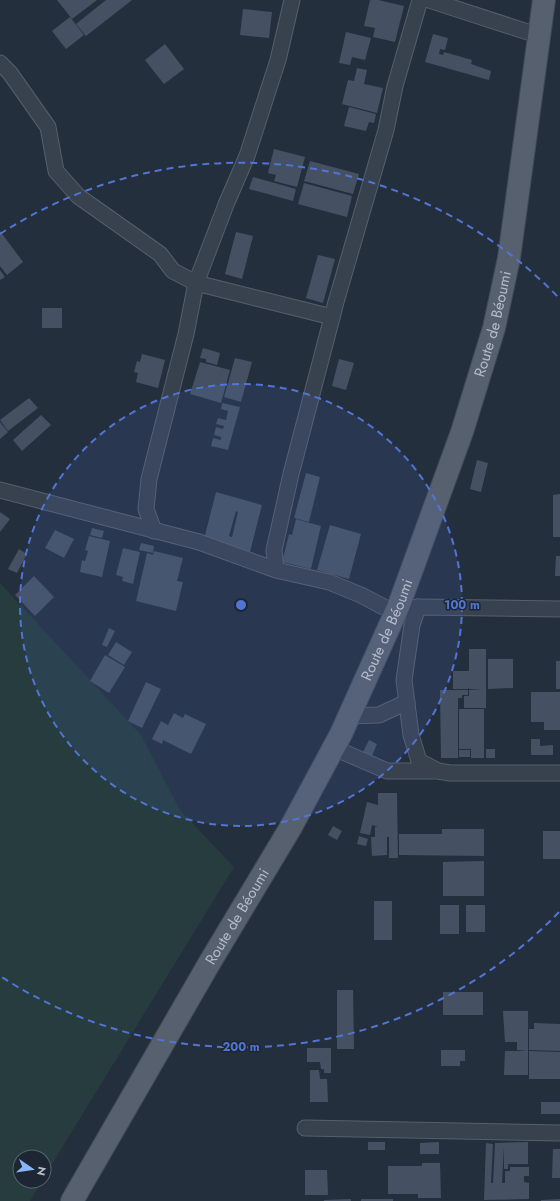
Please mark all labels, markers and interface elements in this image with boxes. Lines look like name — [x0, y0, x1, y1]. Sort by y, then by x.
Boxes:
street label: Route de Béoumi — [469, 269, 517, 380]
street label: Route de Béoumi — [355, 576, 419, 684]
text: 100 m — [444, 596, 480, 614]
centre of rings — [234, 598, 248, 612]
street label: Route de Béoumi — [200, 864, 275, 969]
text: 200 m — [222, 1038, 260, 1056]
north arrow — [12, 1149, 52, 1189]
text: N — [33, 1165, 51, 1177]

